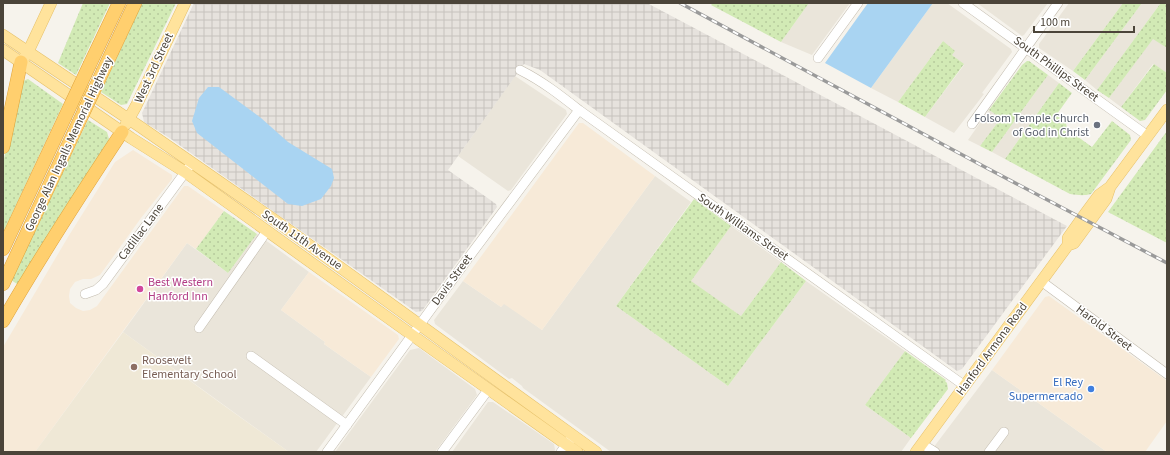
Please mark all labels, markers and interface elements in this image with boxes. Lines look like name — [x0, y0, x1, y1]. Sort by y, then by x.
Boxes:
scale bar — [1034, 8, 1134, 34]
text: 100 m — [1040, 14, 1070, 31]
street label: West 3rd Street — [130, 30, 178, 106]
street label: South Phillips Street — [1010, 32, 1102, 106]
street label: George Alan Ingalls Memorial Highway — [21, 53, 117, 234]
place label: Folsom Temple Church of God in Christ — [974, 110, 1089, 141]
marker: Folsom Temple Church of God in Christ — [1092, 120, 1102, 130]
street label: South Williams Street — [694, 189, 792, 265]
street label: Cadillac Lane — [114, 200, 168, 264]
street label: South 11th Avenue — [258, 206, 346, 274]
street label: Davis Street — [428, 251, 476, 309]
place label: Best Western Hanford Inn — [148, 274, 213, 305]
marker: Best Western Hanford Inn — [135, 284, 145, 294]
street label: Hanford Armona Road — [952, 299, 1032, 399]
street label: Harold Street — [1072, 301, 1136, 355]
place label: Roosevelt Elementary School — [142, 352, 237, 383]
marker: Roosevelt Elementary School — [129, 362, 139, 372]
place label: El Rey Supermercado — [1009, 374, 1083, 405]
marker: El Rey Supermercado — [1086, 384, 1096, 394]

